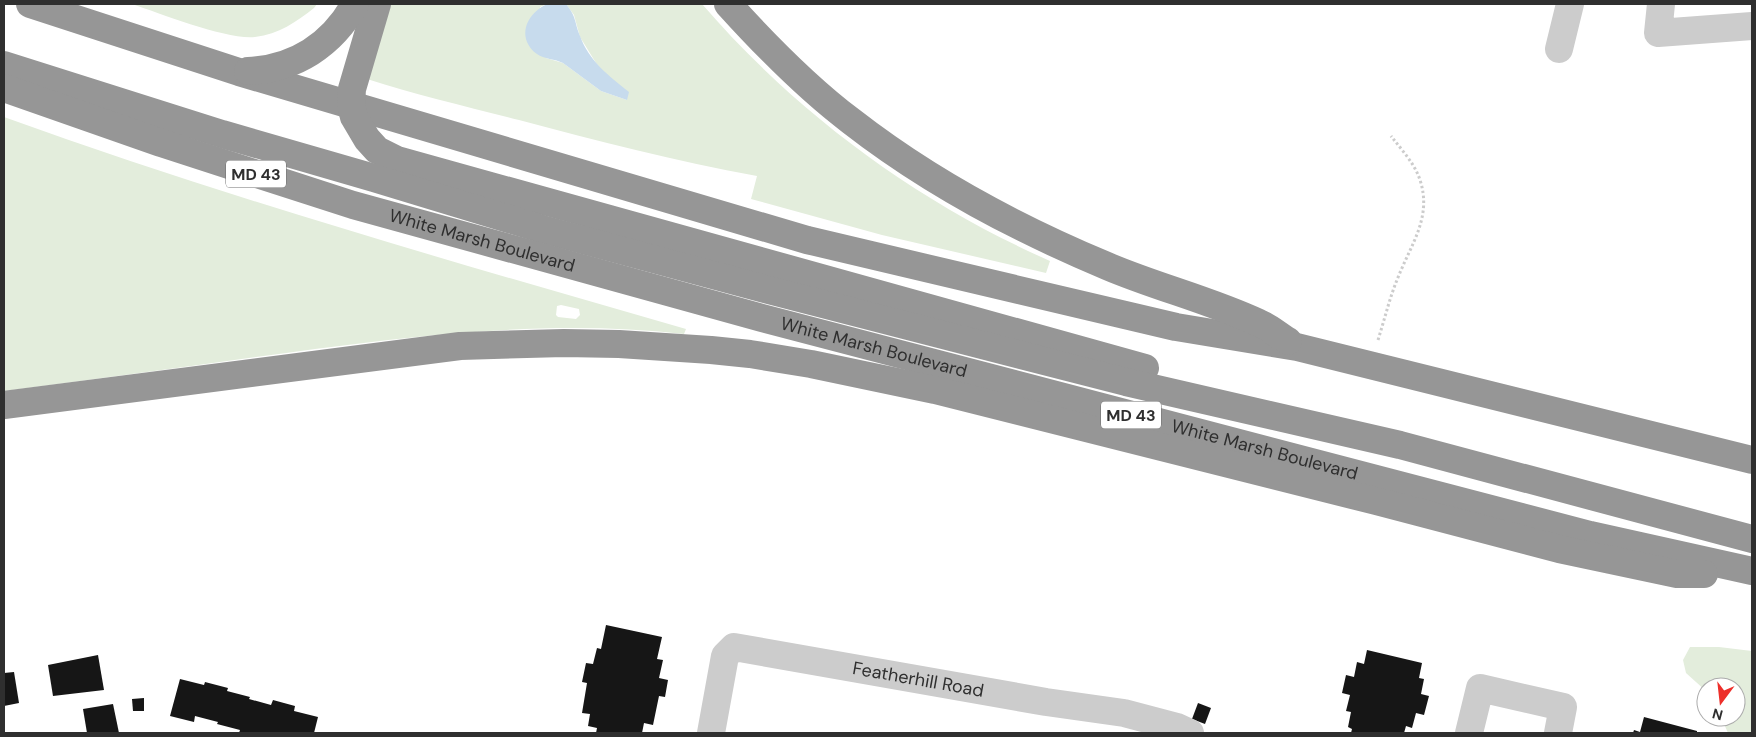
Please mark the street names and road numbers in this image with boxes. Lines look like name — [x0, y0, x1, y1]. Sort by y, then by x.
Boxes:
road number: MD 43 — [226, 160, 286, 188]
street label: White Marsh Boulevard — [386, 204, 578, 278]
street label: White Marsh Boulevard — [778, 311, 970, 383]
road number: MD 43 — [1101, 402, 1161, 428]
street label: White Marsh Boulevard — [1169, 414, 1360, 486]
street label: Featherhill Road — [851, 656, 986, 703]

